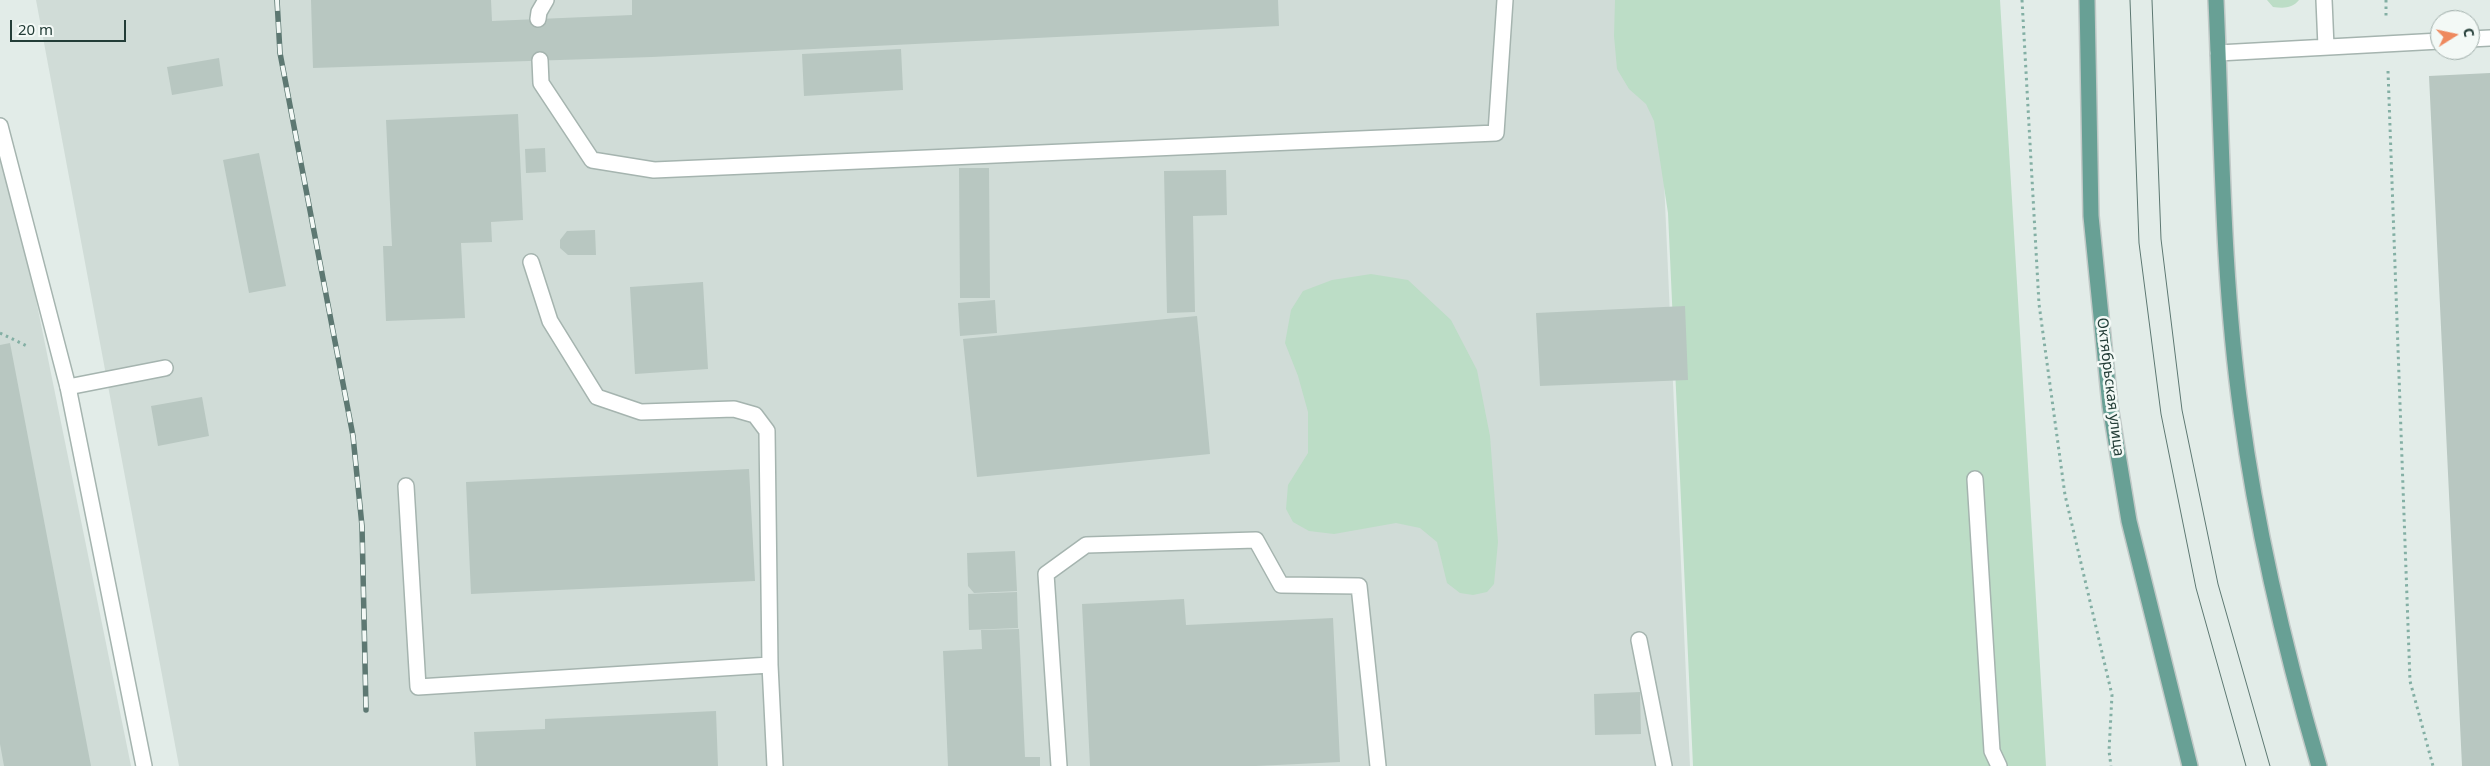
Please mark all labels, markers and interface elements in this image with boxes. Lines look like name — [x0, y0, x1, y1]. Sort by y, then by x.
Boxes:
scale bar — [12, 10, 129, 42]
north arrow — [2430, 10, 2480, 60]
text: 20 m — [18, 19, 53, 39]
text: С — [2459, 26, 2479, 39]
street label: Октябрьская улица — [2093, 317, 2127, 457]

